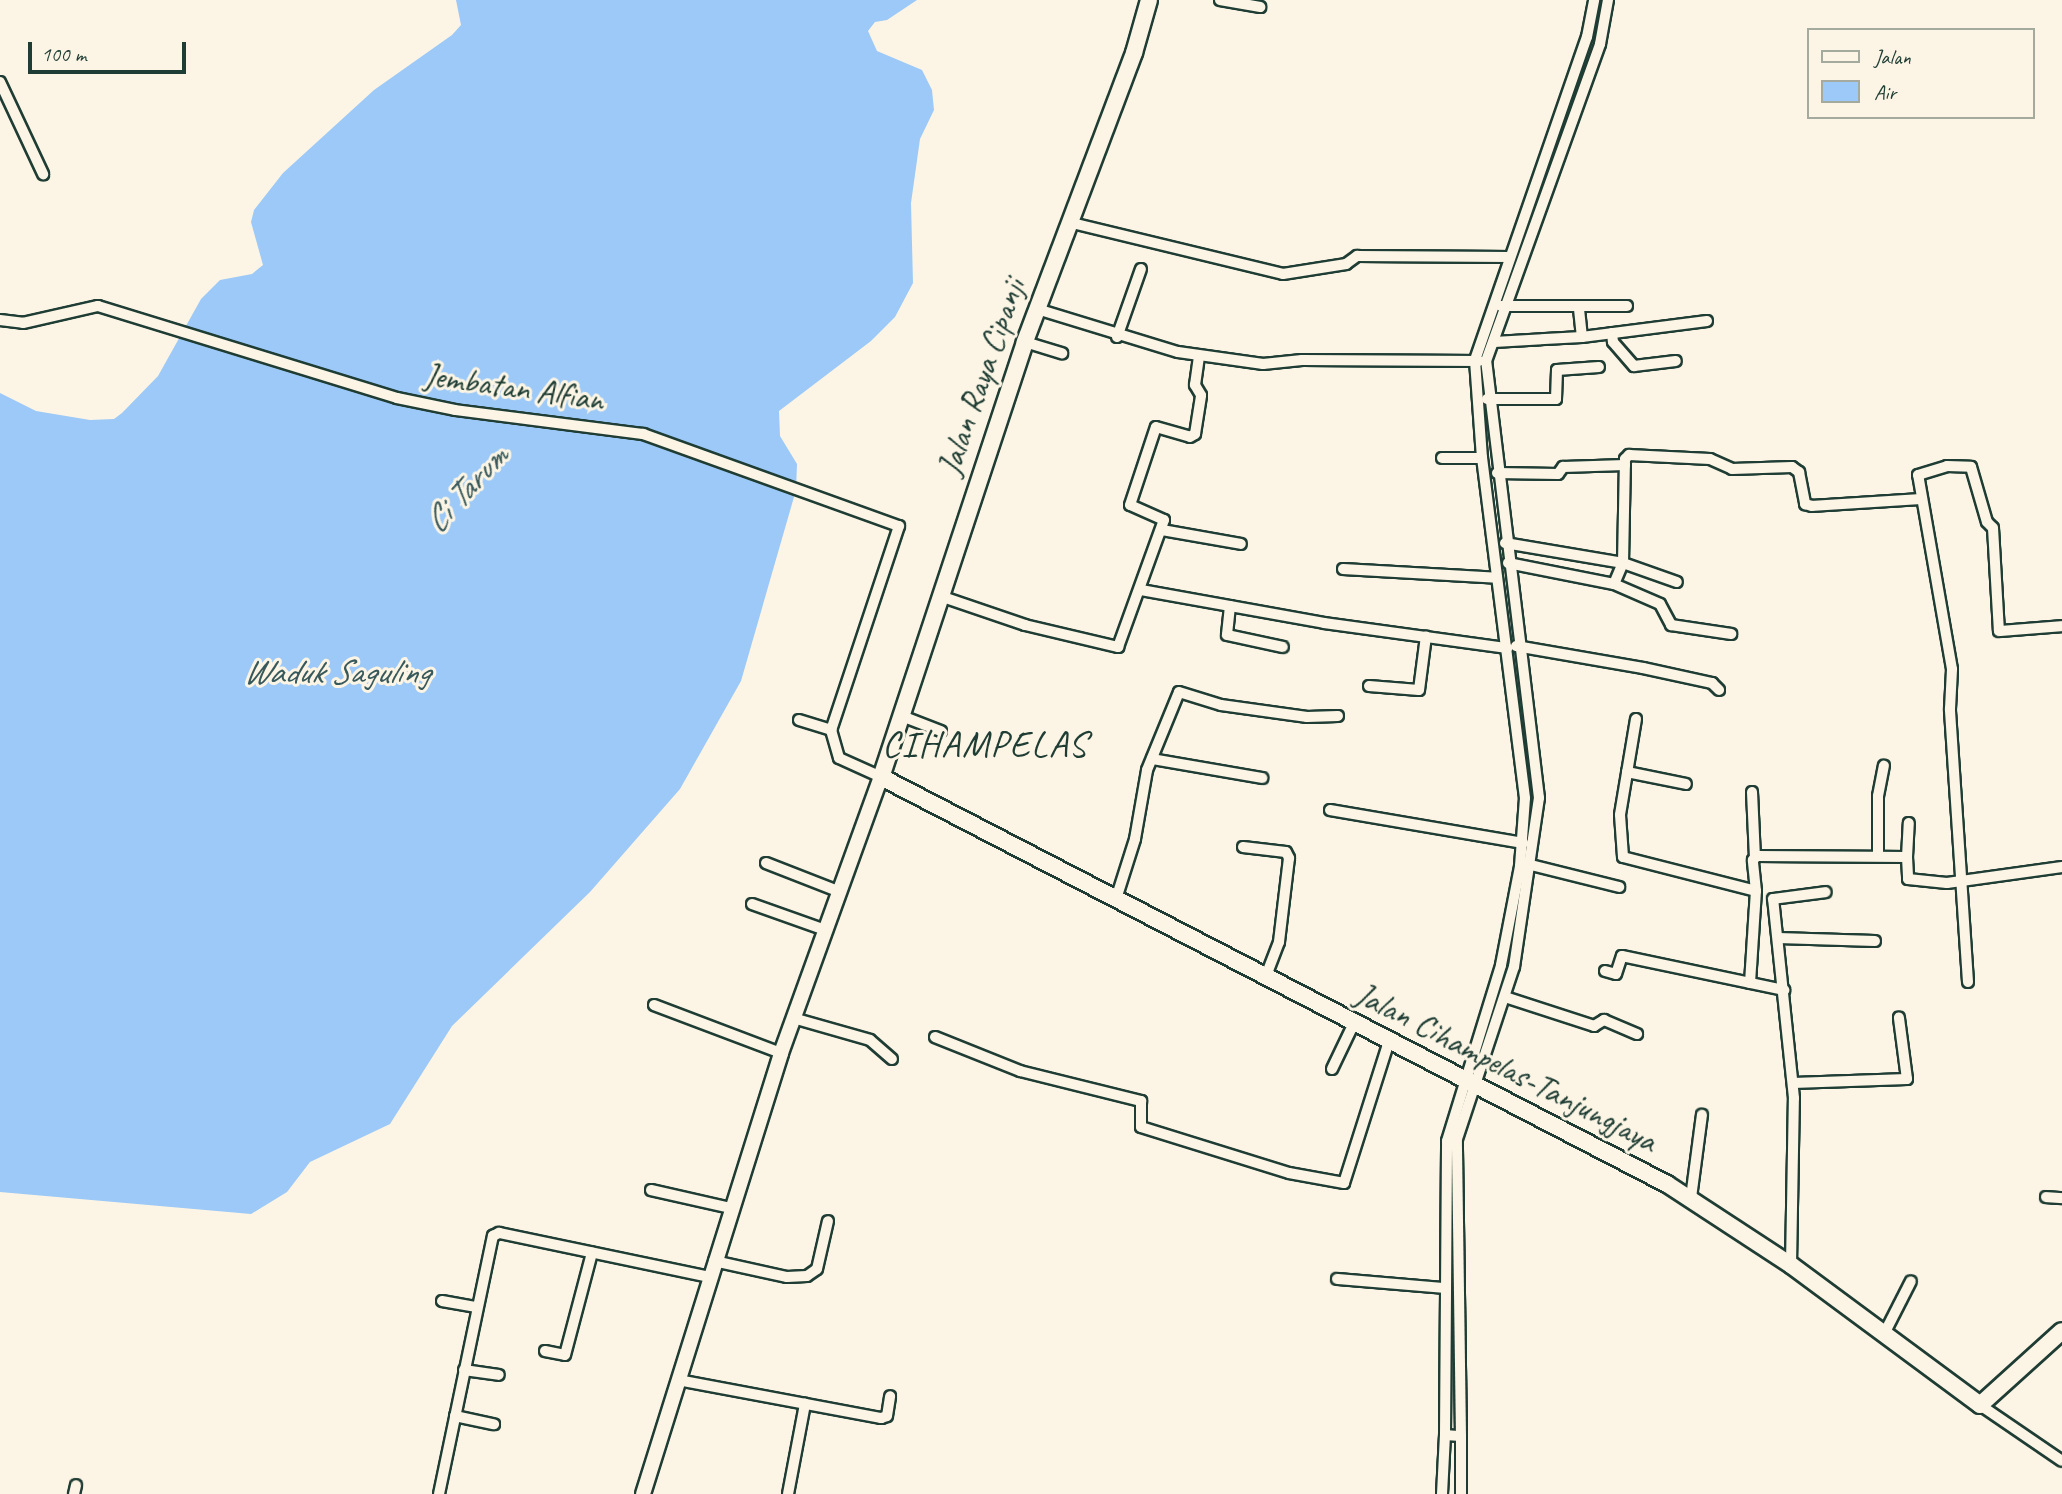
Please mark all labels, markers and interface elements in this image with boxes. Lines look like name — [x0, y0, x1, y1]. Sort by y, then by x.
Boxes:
scale bar — [32, 28, 189, 72]
legend — [1806, 28, 2034, 119]
text: 100 m — [41, 41, 86, 67]
text: Jalan — [1874, 44, 1911, 70]
text: Air — [1874, 79, 1896, 105]
street label: Jalan Raya Cipanji — [930, 274, 1034, 480]
street label: Jembatan Alfian — [422, 356, 606, 420]
water label: Ci Tarum — [414, 436, 518, 542]
water label: Waduk Saguling — [243, 651, 429, 693]
district label: CIHAMPELAS — [883, 722, 1087, 766]
street label: Jalan Cihampelas-Tanjungjaya — [1348, 974, 1664, 1162]

